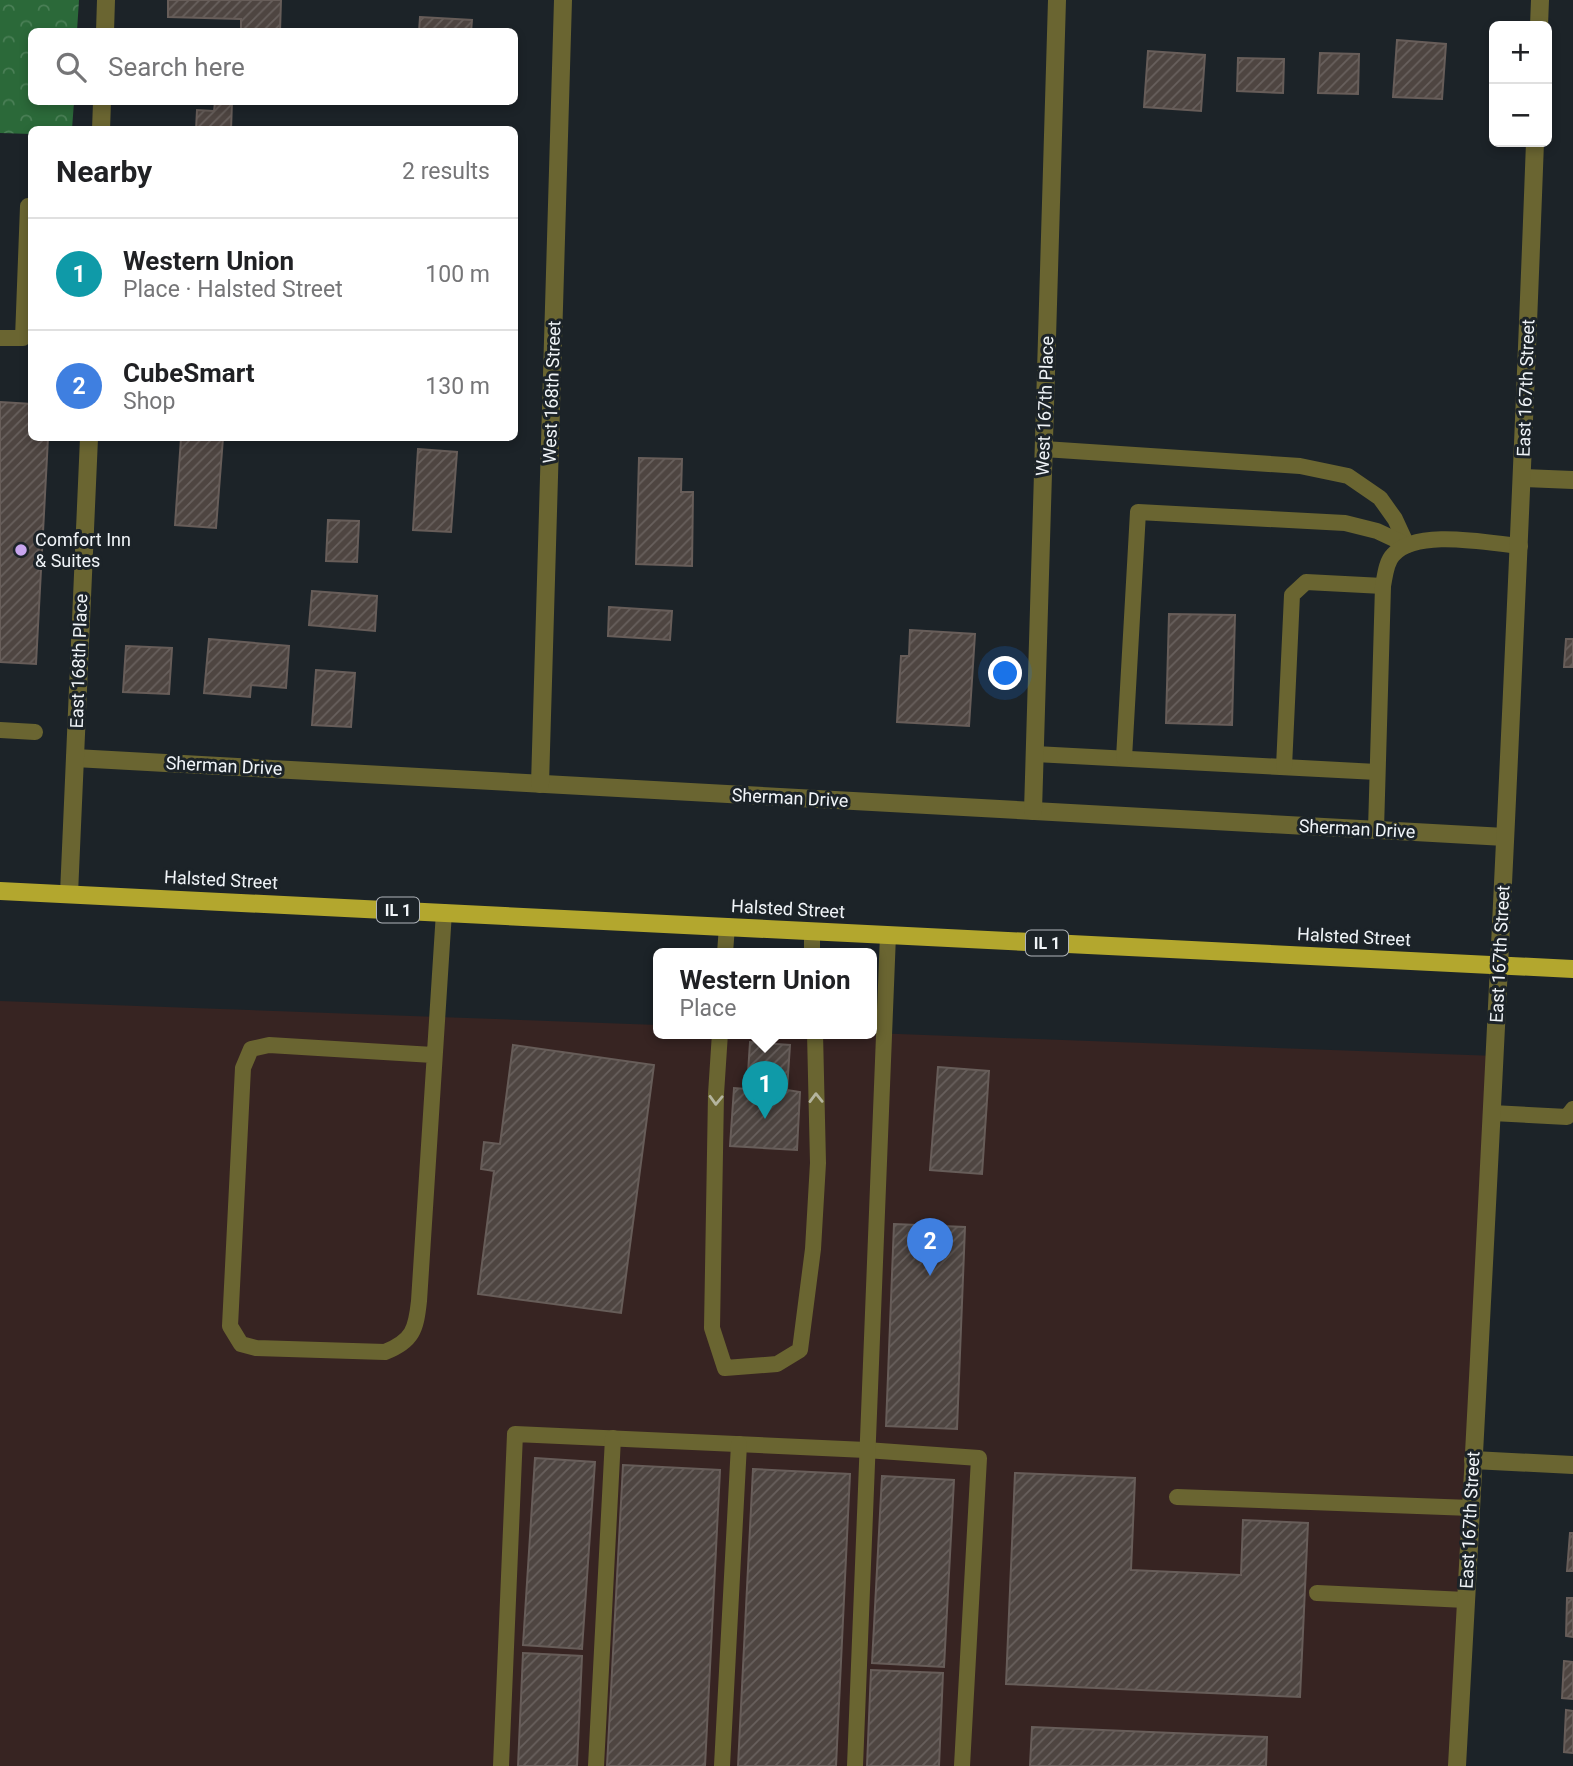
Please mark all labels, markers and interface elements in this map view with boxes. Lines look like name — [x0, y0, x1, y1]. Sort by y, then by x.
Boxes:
map controls — [1489, 21, 1552, 147]
button: + — [1489, 21, 1552, 84]
search box — [28, 28, 518, 105]
icon: search — [52, 48, 90, 86]
text: Search here — [108, 52, 245, 82]
button: − — [1489, 84, 1552, 147]
text: Nearby — [56, 154, 152, 189]
text: 2 results — [402, 158, 490, 185]
text: Western Union — [123, 246, 294, 276]
text: 1 — [72, 261, 86, 288]
text: 100 m — [425, 261, 490, 288]
text: Place · Halsted Street — [123, 276, 343, 303]
street label: East 167th Street — [1513, 319, 1538, 457]
street label: West 168th Street — [539, 320, 564, 464]
street label: West 167th Place — [1032, 336, 1057, 476]
text: CubeSmart — [123, 358, 255, 388]
text: 2 — [72, 373, 86, 400]
text: 130 m — [425, 373, 490, 400]
text: Shop — [123, 388, 175, 415]
place label: Comfort Inn & Suites — [35, 529, 131, 571]
marker: Comfort Inn & Suites — [13, 542, 29, 558]
street label: East 168th Place — [66, 593, 91, 729]
your location — [988, 656, 1022, 690]
street label: Sherman Drive — [165, 752, 283, 779]
street label: Sherman Drive — [731, 784, 849, 811]
street label: Sherman Drive — [1298, 815, 1416, 842]
street label: Halsted Street — [164, 866, 279, 893]
street label: East 167th Street — [1485, 885, 1514, 1023]
street label: Halsted Street — [731, 895, 846, 922]
road number: IL 1 — [377, 898, 419, 922]
street label: Halsted Street — [1297, 923, 1412, 950]
road number: IL 1 — [1026, 931, 1068, 956]
popup — [653, 948, 877, 1039]
text: Western Union — [680, 965, 851, 995]
text: Place — [680, 995, 736, 1022]
pin: 1 — [742, 1061, 788, 1119]
one-way arrow — [809, 1093, 824, 1104]
one-way arrow — [708, 1095, 724, 1105]
pin: 2 — [907, 1218, 953, 1276]
street label: East 167th Street — [1455, 1451, 1484, 1589]

